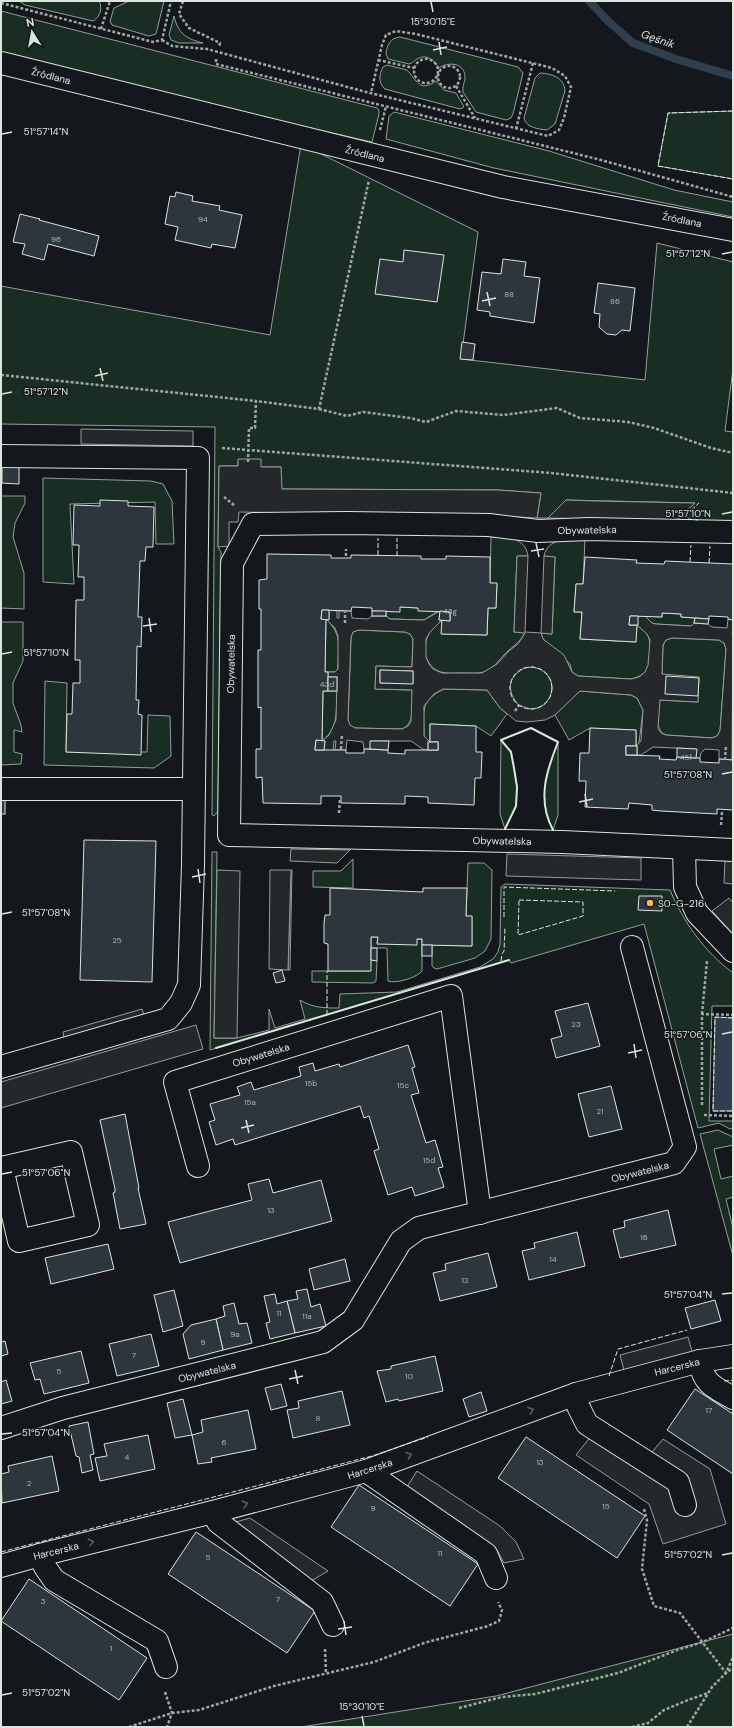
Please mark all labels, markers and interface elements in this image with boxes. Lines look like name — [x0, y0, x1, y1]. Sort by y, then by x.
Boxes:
north arrow — [12, 12, 52, 52]
text: N — [25, 15, 35, 30]
text: 15°30'15"E — [411, 15, 456, 28]
water label: Gęśnik — [639, 27, 677, 51]
street label: Źródlana — [30, 65, 72, 87]
text: 51°57'14"N — [24, 125, 68, 138]
street label: Źródlana — [344, 143, 386, 165]
street label: Źródlana — [661, 210, 703, 230]
house number: 94 — [198, 214, 208, 224]
house number: 96 — [51, 234, 61, 244]
text: 51°57'12"N — [666, 247, 710, 260]
house number: 88 — [504, 289, 514, 299]
house number: 86 — [610, 296, 620, 306]
text: 51°57'12"N — [24, 385, 68, 398]
text: 51°57'10"N — [665, 507, 711, 520]
street label: Obywatelska — [557, 523, 617, 537]
house number: 43g — [443, 606, 458, 616]
street label: Obywatelska — [224, 634, 238, 694]
text: 51°57'10"N — [23, 646, 69, 659]
house number: 43d — [320, 679, 334, 689]
house number: 45f — [680, 752, 693, 762]
text: 51°57'08"N — [664, 768, 712, 781]
street label: Obywatelska — [472, 834, 532, 848]
place label: S0-G-216 — [658, 897, 704, 910]
marker: S0-G-216 — [645, 898, 655, 908]
text: 51°57'08"N — [22, 906, 70, 919]
house number: 25 — [112, 935, 122, 945]
house number: 23 — [571, 1019, 581, 1029]
text: 51°57'06"N — [664, 1028, 712, 1041]
street label: Obywatelska — [231, 1040, 291, 1070]
house number: 15b — [305, 1078, 317, 1088]
house number: 15c — [397, 1080, 409, 1090]
house number: 15a — [244, 1097, 256, 1107]
house number: 21 — [596, 1106, 604, 1116]
house number: 15d — [423, 1155, 435, 1165]
street label: Obywatelska — [610, 1159, 670, 1185]
text: 51°57'06"N — [22, 1166, 70, 1179]
house number: 13 — [267, 1205, 275, 1215]
house number: 16 — [640, 1232, 648, 1242]
house number: 14 — [549, 1254, 557, 1264]
house number: 12 — [461, 1275, 469, 1285]
text: 51°57'04"N — [664, 1288, 712, 1301]
house number: 11 — [277, 1308, 282, 1318]
house number: 11a — [302, 1311, 312, 1321]
house number: 9a — [230, 1329, 240, 1339]
house number: 9 — [200, 1337, 206, 1347]
house number: 7 — [132, 1350, 136, 1360]
street label: Harcerska — [653, 1355, 701, 1379]
street label: Obywatelska — [177, 1359, 237, 1385]
house number: 5 — [57, 1366, 62, 1376]
house number: 10 — [405, 1371, 414, 1381]
house number: 17 — [706, 1405, 712, 1415]
one-way arrow — [528, 1407, 535, 1415]
house number: 8 — [316, 1413, 321, 1423]
text: 51°57'04"N — [22, 1426, 70, 1439]
house number: 6 — [221, 1437, 227, 1447]
house number: 4 — [125, 1452, 130, 1462]
one-way arrow — [406, 1452, 413, 1460]
street label: Harcerska — [346, 1456, 394, 1482]
house number: 13 — [536, 1457, 544, 1467]
house number: 2 — [27, 1478, 32, 1488]
one-way arrow — [241, 1500, 248, 1508]
house number: 15 — [602, 1501, 610, 1511]
house number: 9 — [370, 1503, 376, 1513]
street label: Harcerska — [32, 1539, 80, 1563]
one-way arrow — [88, 1539, 95, 1547]
house number: 11 — [438, 1548, 443, 1558]
text: 51°57'02"N — [664, 1548, 712, 1561]
house number: 5 — [206, 1552, 211, 1562]
house number: 7 — [276, 1594, 280, 1604]
house number: 3 — [41, 1596, 46, 1606]
house number: 1 — [110, 1643, 112, 1653]
text: 51°57'02"N — [22, 1686, 70, 1699]
text: 15°30'10"E — [339, 1700, 385, 1713]

